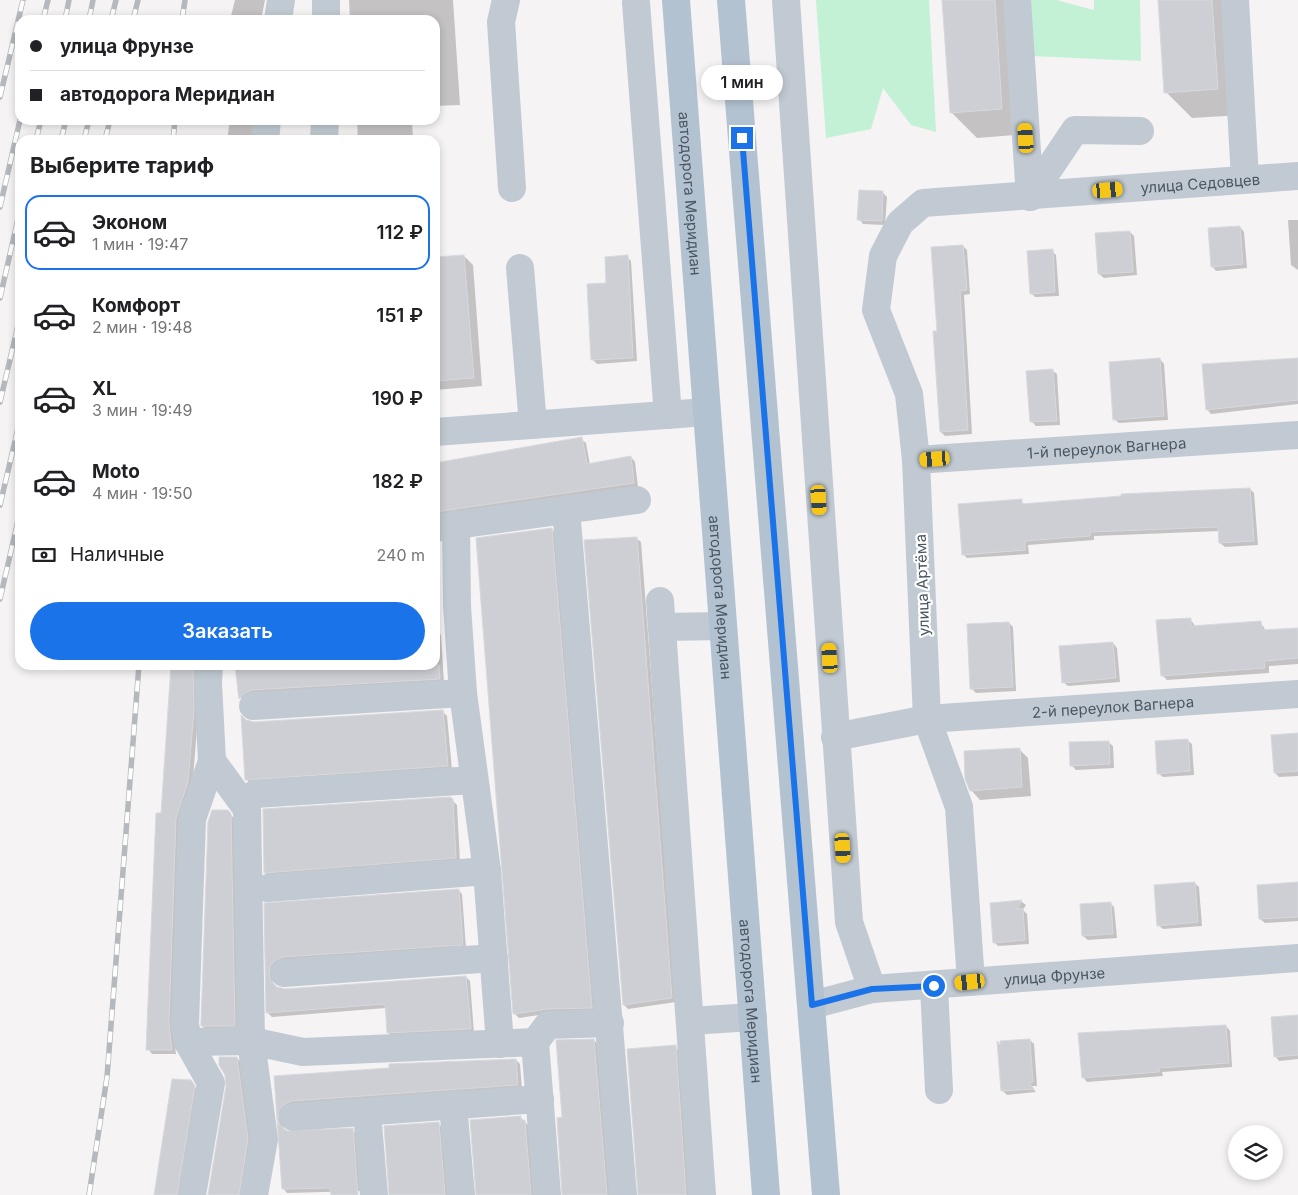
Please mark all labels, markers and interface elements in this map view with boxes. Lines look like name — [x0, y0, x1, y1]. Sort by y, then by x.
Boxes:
text: улица Фрунзе — [60, 35, 194, 58]
callout: 1 мин — [701, 66, 783, 100]
text: 1 мин — [720, 72, 764, 92]
text: автодорога Меридиан — [60, 83, 275, 106]
street label: автодорога Меридиан — [675, 111, 706, 276]
car — [1017, 123, 1034, 153]
route end — [731, 127, 753, 149]
text: Выберите тариф — [30, 152, 214, 178]
street label: улица Седовцев — [1140, 169, 1261, 197]
car — [1092, 181, 1123, 199]
icon: car — [32, 210, 77, 255]
text: Эконом — [92, 211, 167, 234]
text: 112 ₽ — [376, 221, 423, 244]
text: 1 мин · 19:47 — [92, 234, 188, 254]
icon: car — [32, 293, 77, 338]
text: Комфорт — [92, 294, 180, 317]
text: 151 ₽ — [376, 304, 423, 327]
text: 2 мин · 19:48 — [92, 317, 192, 337]
icon: car — [32, 376, 77, 421]
text: XL — [92, 377, 117, 400]
text: 190 ₽ — [372, 387, 423, 410]
text: 3 мин · 19:49 — [92, 400, 193, 420]
street label: 1-й переулок Вагнера — [1026, 433, 1187, 462]
car — [919, 450, 950, 468]
icon: car — [32, 459, 77, 504]
text: Moto — [92, 460, 140, 483]
text: 182 ₽ — [372, 470, 423, 493]
text: 4 мин · 19:50 — [92, 483, 193, 503]
car — [810, 485, 827, 515]
street label: автодорога Меридиан — [705, 515, 737, 680]
street label: улица Артёма — [911, 534, 933, 636]
icon: cash — [30, 541, 58, 569]
text: Наличные — [70, 543, 164, 566]
text: 240 m — [377, 545, 425, 565]
button: Заказать — [30, 602, 425, 660]
car — [821, 643, 838, 673]
street label: 2-й переулок Вагнера — [1031, 692, 1195, 721]
car — [834, 833, 851, 863]
street label: автодорога Меридиан — [736, 918, 767, 1084]
street label: улица Фрунзе — [1003, 963, 1106, 989]
car — [954, 973, 985, 991]
route start — [923, 975, 945, 997]
map controls — [1228, 1125, 1283, 1180]
button: layers — [1228, 1125, 1283, 1180]

